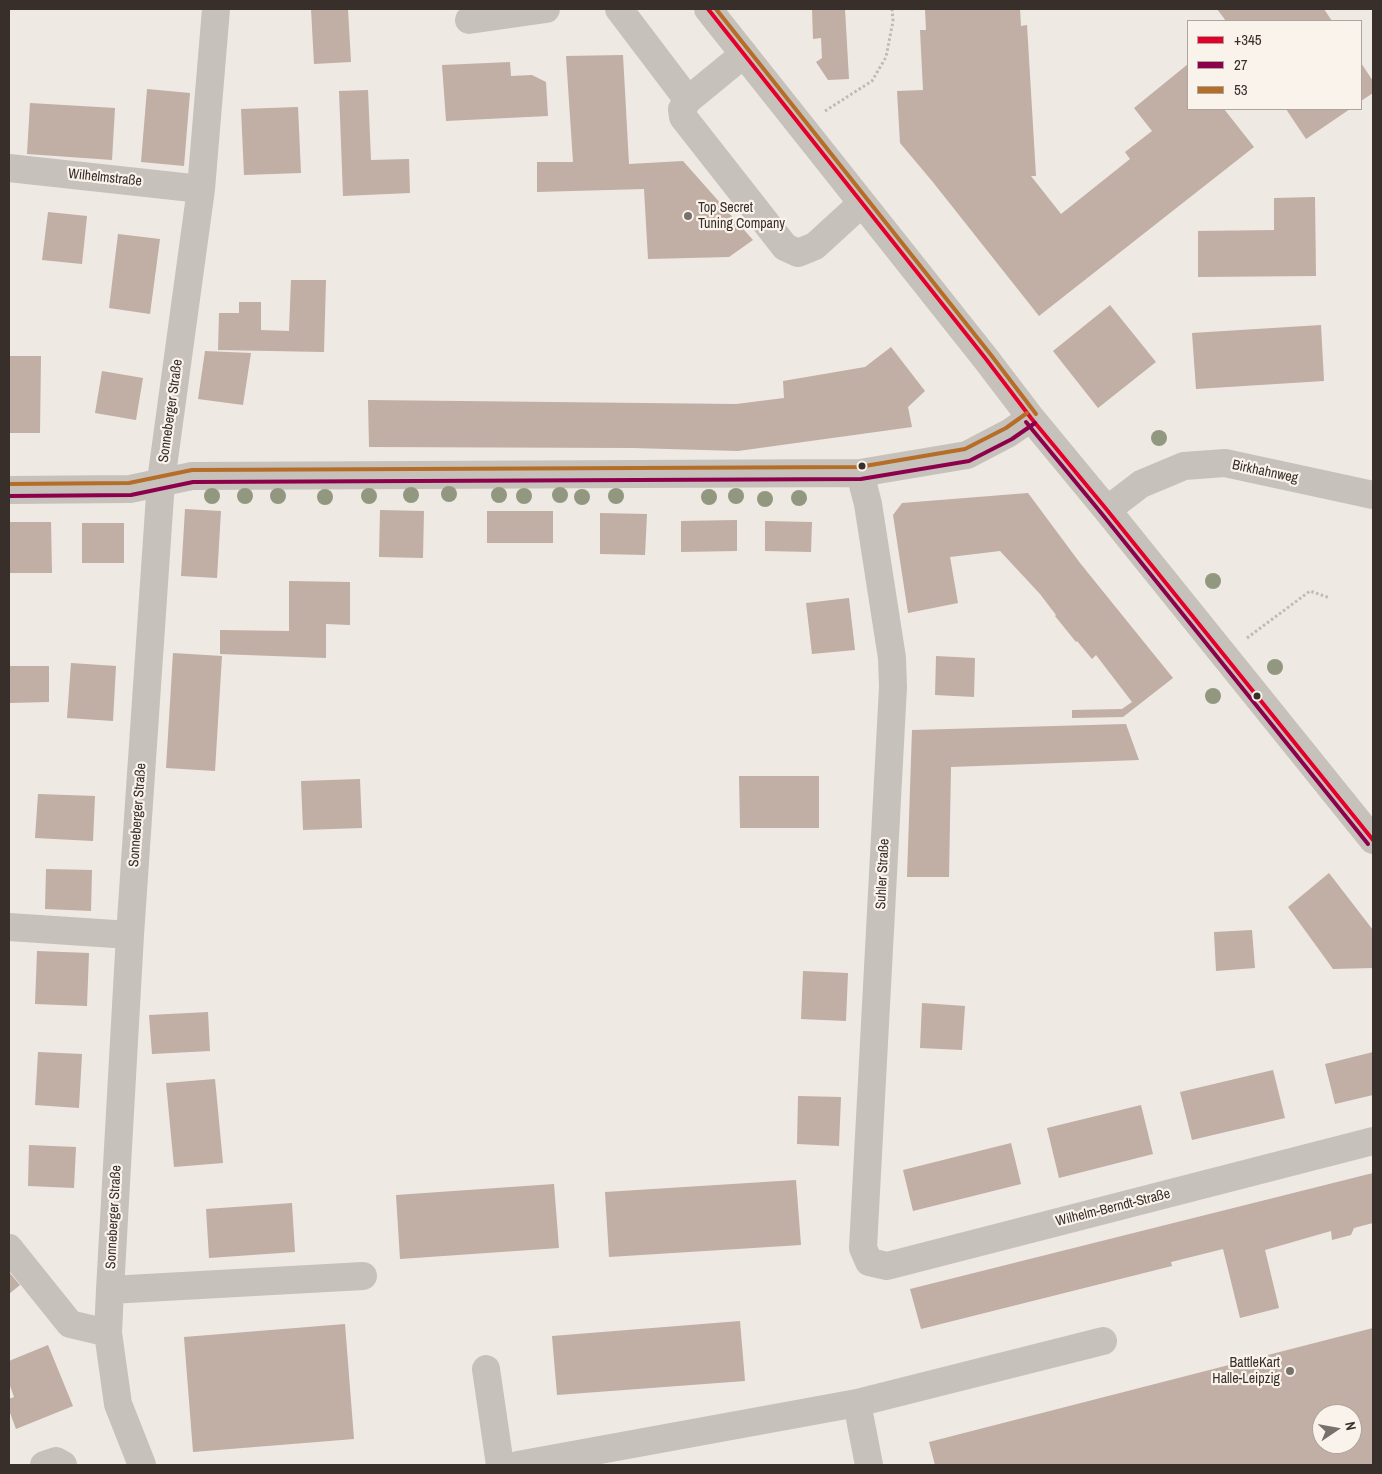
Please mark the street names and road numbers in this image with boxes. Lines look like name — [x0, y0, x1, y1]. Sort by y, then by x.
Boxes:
street label: Wilhelmstraße — [67, 166, 143, 190]
street label: Sonneberger Straße — [155, 358, 187, 464]
street label: Birkhahnweg — [1230, 457, 1300, 487]
street label: Sonneberger Straße — [126, 763, 150, 867]
street label: Suhler Straße — [873, 838, 893, 910]
street label: Sonneberger Straße — [103, 1165, 125, 1269]
street label: Wilhelm-Berndt-Straße — [1054, 1186, 1172, 1230]

